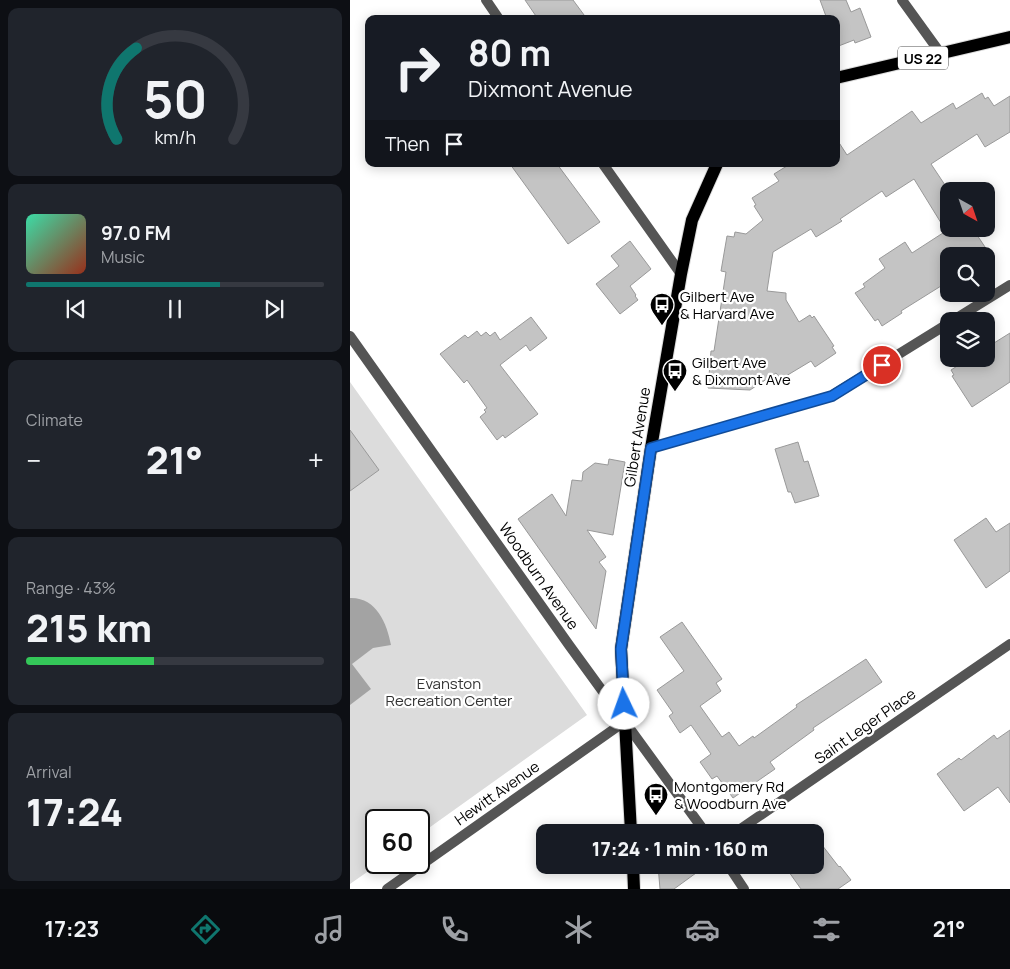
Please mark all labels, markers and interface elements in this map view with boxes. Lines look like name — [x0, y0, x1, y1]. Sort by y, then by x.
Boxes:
text: 80 m — [468, 29, 551, 77]
icon: right — [385, 35, 450, 100]
road number: US 22 — [898, 46, 948, 70]
text: 50 — [143, 63, 207, 134]
text: Dixmont Avenue — [468, 74, 633, 104]
text: km/h — [154, 125, 196, 149]
icon: arrive — [440, 130, 468, 158]
text: Then — [385, 131, 430, 157]
north arrow — [940, 182, 995, 238]
map controls — [940, 182, 995, 367]
text: 97.0 FM — [101, 220, 171, 246]
text: Music — [101, 246, 145, 268]
button: search — [940, 247, 995, 302]
place label: Gilbert Ave & Harvard Ave — [680, 286, 775, 324]
bus stop icon: Gilbert Ave & Harvard Ave — [649, 292, 675, 326]
icon: previous — [62, 295, 90, 323]
icon: pause — [161, 295, 189, 323]
icon: next — [260, 295, 288, 323]
button: layers — [940, 312, 995, 367]
pin — [861, 344, 903, 386]
icon: arrive — [868, 351, 896, 379]
place label: Gilbert Ave & Dixmont Ave — [692, 352, 791, 390]
bus stop icon: Gilbert Ave & Dixmont Ave — [662, 358, 688, 392]
street label: Gilbert Avenue — [619, 385, 655, 489]
text: Climate — [26, 409, 83, 431]
text: 21° — [146, 433, 203, 485]
text: − — [26, 441, 41, 479]
text: + — [308, 441, 324, 479]
street label: Woodburn Avenue — [494, 518, 584, 634]
text: Range · 43% — [26, 577, 116, 599]
text: 215 km — [26, 601, 152, 653]
park label: Evanston Recreation Center — [385, 673, 513, 711]
position arrow — [597, 677, 649, 729]
street label: Saint Leger Place — [810, 683, 920, 769]
street label: Hewitt Avenue — [450, 756, 544, 830]
text: Arrival — [26, 761, 72, 783]
place label: Montgomery Rd & Woodburn Ave — [674, 776, 787, 814]
bus stop icon: Montgomery Rd & Woodburn Ave — [643, 782, 669, 816]
text: 17:24 — [26, 785, 123, 837]
speed limit sign: 60 — [365, 809, 430, 874]
text: 17:24 · 1 min · 160 m — [592, 836, 768, 862]
icon: directions — [188, 912, 223, 947]
icon: music — [312, 912, 347, 947]
icon: phone — [437, 912, 472, 947]
icon: climate — [561, 912, 596, 947]
icon: car — [685, 912, 720, 947]
icon: filters — [809, 912, 844, 947]
text: 17:23 — [45, 914, 99, 944]
text: 21° — [933, 914, 965, 944]

